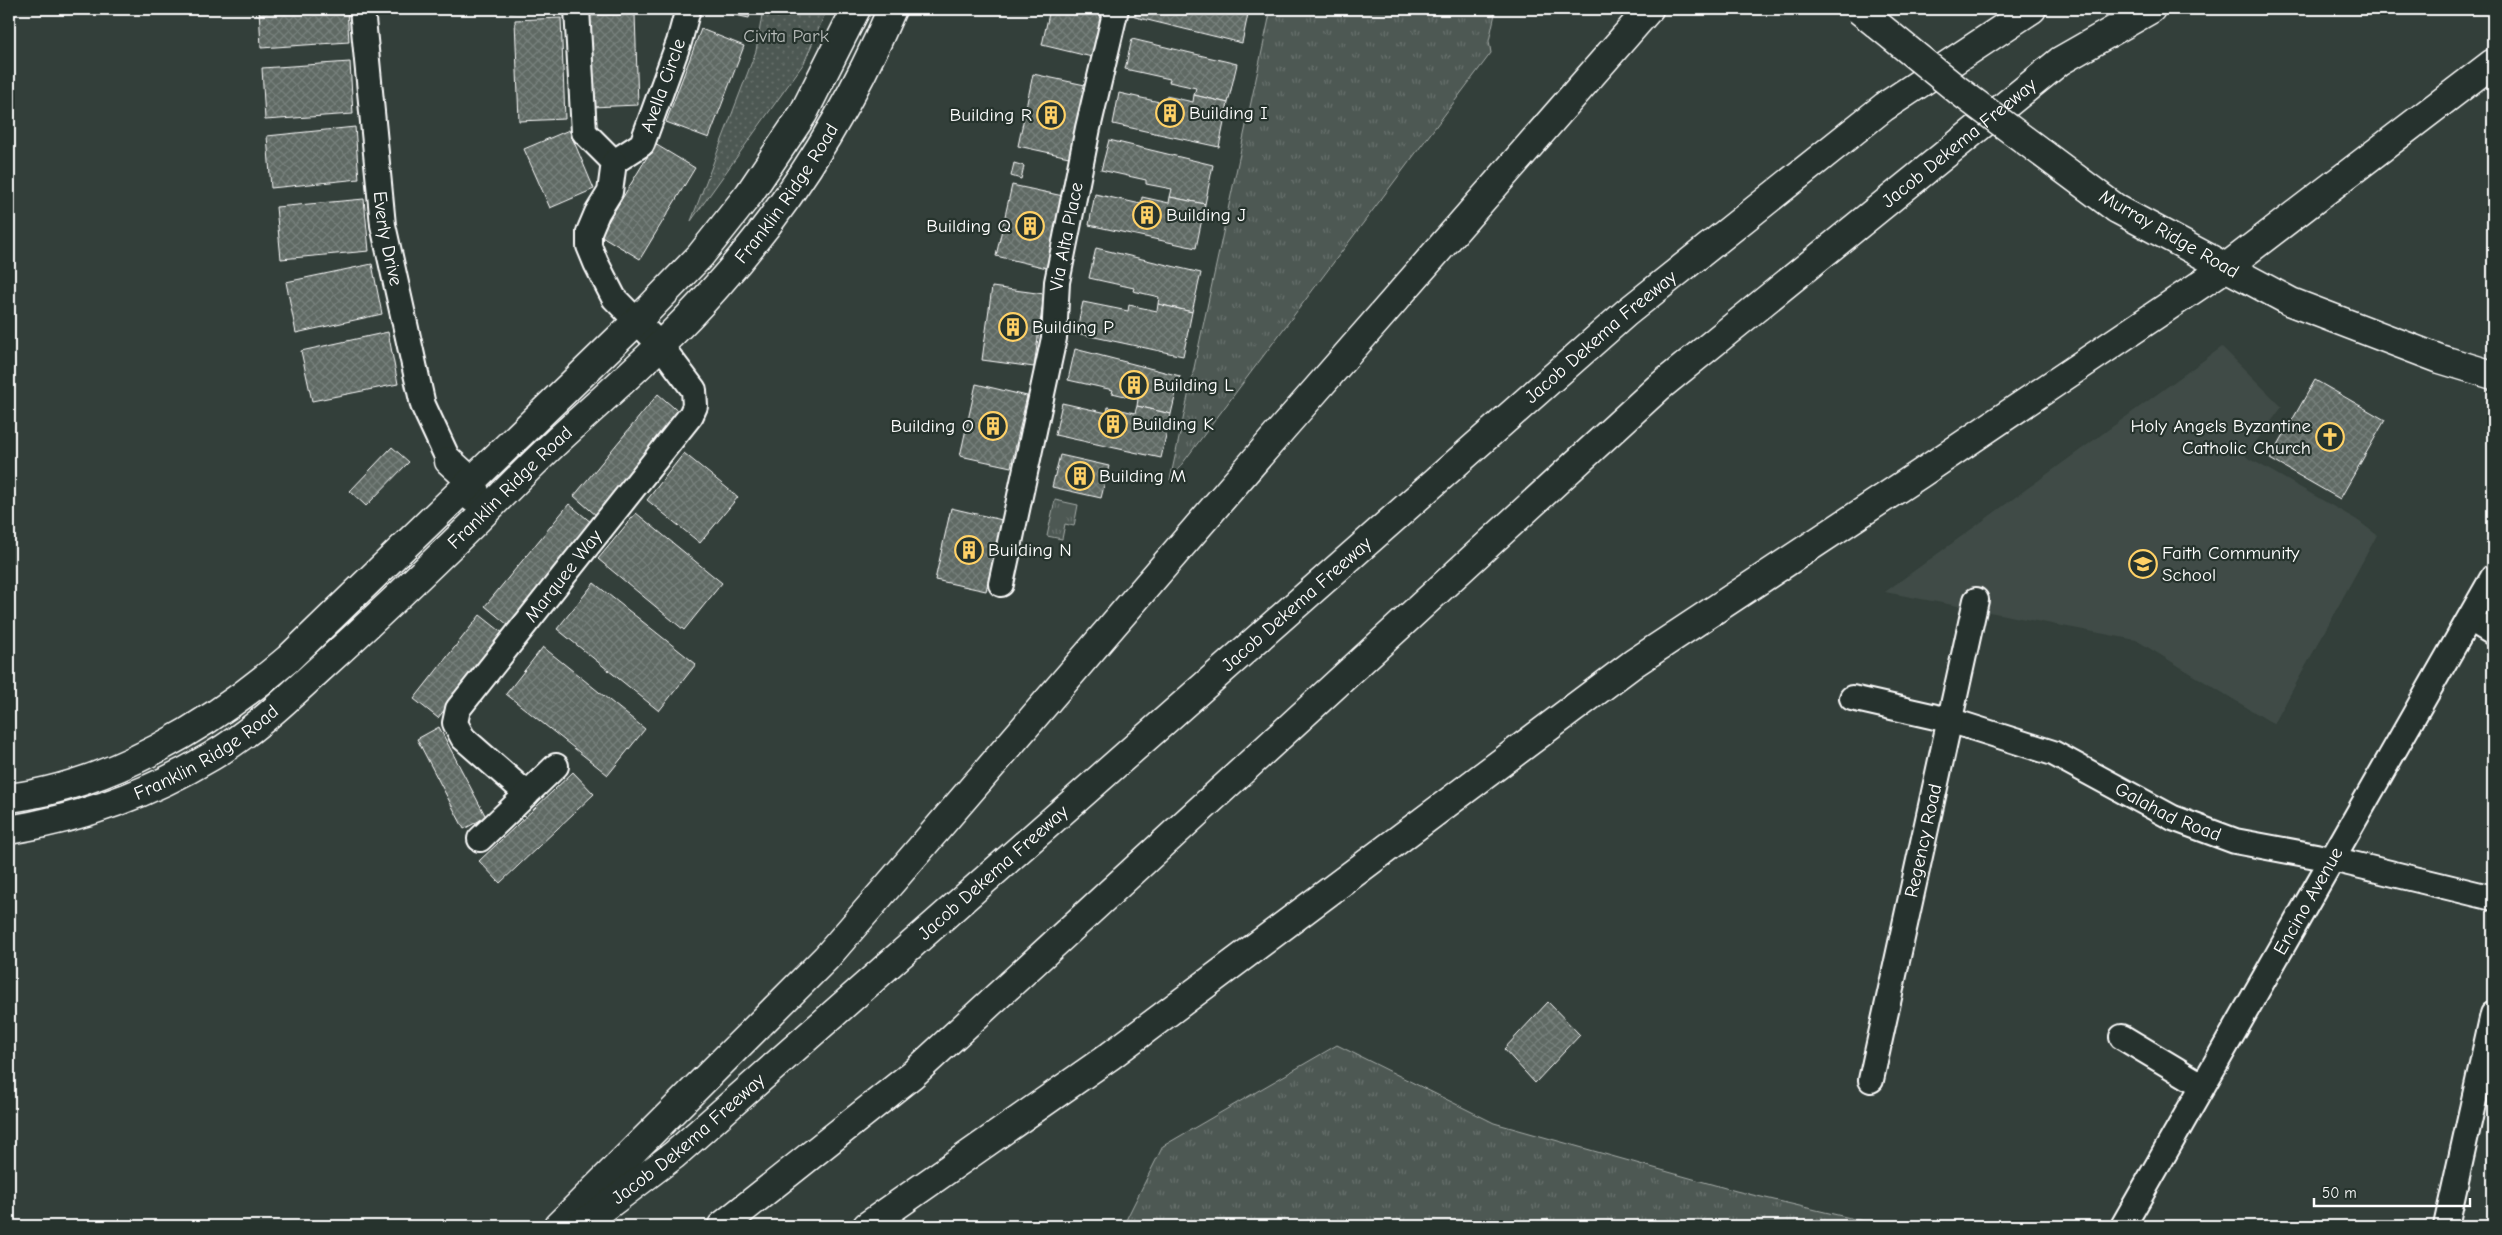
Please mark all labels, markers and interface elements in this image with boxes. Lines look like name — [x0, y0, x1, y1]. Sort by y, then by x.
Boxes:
park label: Civita Park — [743, 25, 830, 47]
street label: Avella Circle — [636, 36, 690, 136]
street label: Jacob Dekema Freeway — [1878, 73, 2041, 212]
building icon: Building I — [1155, 98, 1185, 128]
building icon: Building R — [1036, 100, 1066, 130]
place label: Building I — [1189, 102, 1268, 124]
place label: Building R — [949, 104, 1032, 126]
street label: Franklin Ridge Road — [730, 120, 843, 268]
street label: Via Alta Place — [1046, 180, 1088, 291]
street label: Murray Ridge Road — [2095, 185, 2243, 283]
street label: Everly Drive — [369, 190, 407, 288]
building icon: Building J — [1132, 200, 1162, 230]
place label: Building J — [1166, 204, 1246, 226]
building icon: Building Q — [1015, 211, 1045, 241]
place label: Building Q — [926, 215, 1011, 237]
street label: Jacob Dekema Freeway — [1521, 266, 1681, 408]
building icon: Building P — [998, 312, 1028, 342]
place label: Building P — [1032, 316, 1114, 338]
building icon: Building L — [1119, 370, 1149, 400]
place label: Building L — [1153, 374, 1234, 396]
building icon: Building K — [1098, 409, 1128, 439]
building icon: Building O — [978, 411, 1008, 441]
place label: Building K — [1132, 413, 1214, 435]
place label: Building O — [891, 415, 974, 437]
place label: Holy Angels Byzantine Catholic Church — [2130, 415, 2311, 459]
street label: Franklin Ridge Road — [443, 422, 577, 553]
church icon: Holy Angels Byzantine Catholic Church — [2315, 422, 2345, 452]
building icon: Building M — [1065, 461, 1095, 491]
place label: Building M — [1099, 465, 1186, 487]
street label: Marquee Way — [520, 525, 607, 627]
street label: Jacob Dekema Freeway — [1217, 532, 1376, 676]
building icon: Building N — [954, 535, 984, 565]
place label: Building N — [988, 539, 1072, 561]
place label: Faith Community School — [2162, 542, 2300, 586]
school or university icon: Faith Community School — [2128, 549, 2158, 579]
street label: Franklin Ridge Road — [131, 700, 283, 805]
street label: Galahad Road — [2111, 778, 2224, 846]
street label: Regency Road — [1900, 782, 1946, 900]
street label: Jacob Dekema Freeway — [914, 800, 1073, 945]
street label: Encino Avenue — [2269, 843, 2348, 959]
street label: Jacob Dekema Freeway — [607, 1069, 770, 1209]
scale bar — [2314, 1175, 2471, 1207]
text: 50 m — [2322, 1184, 2357, 1202]

